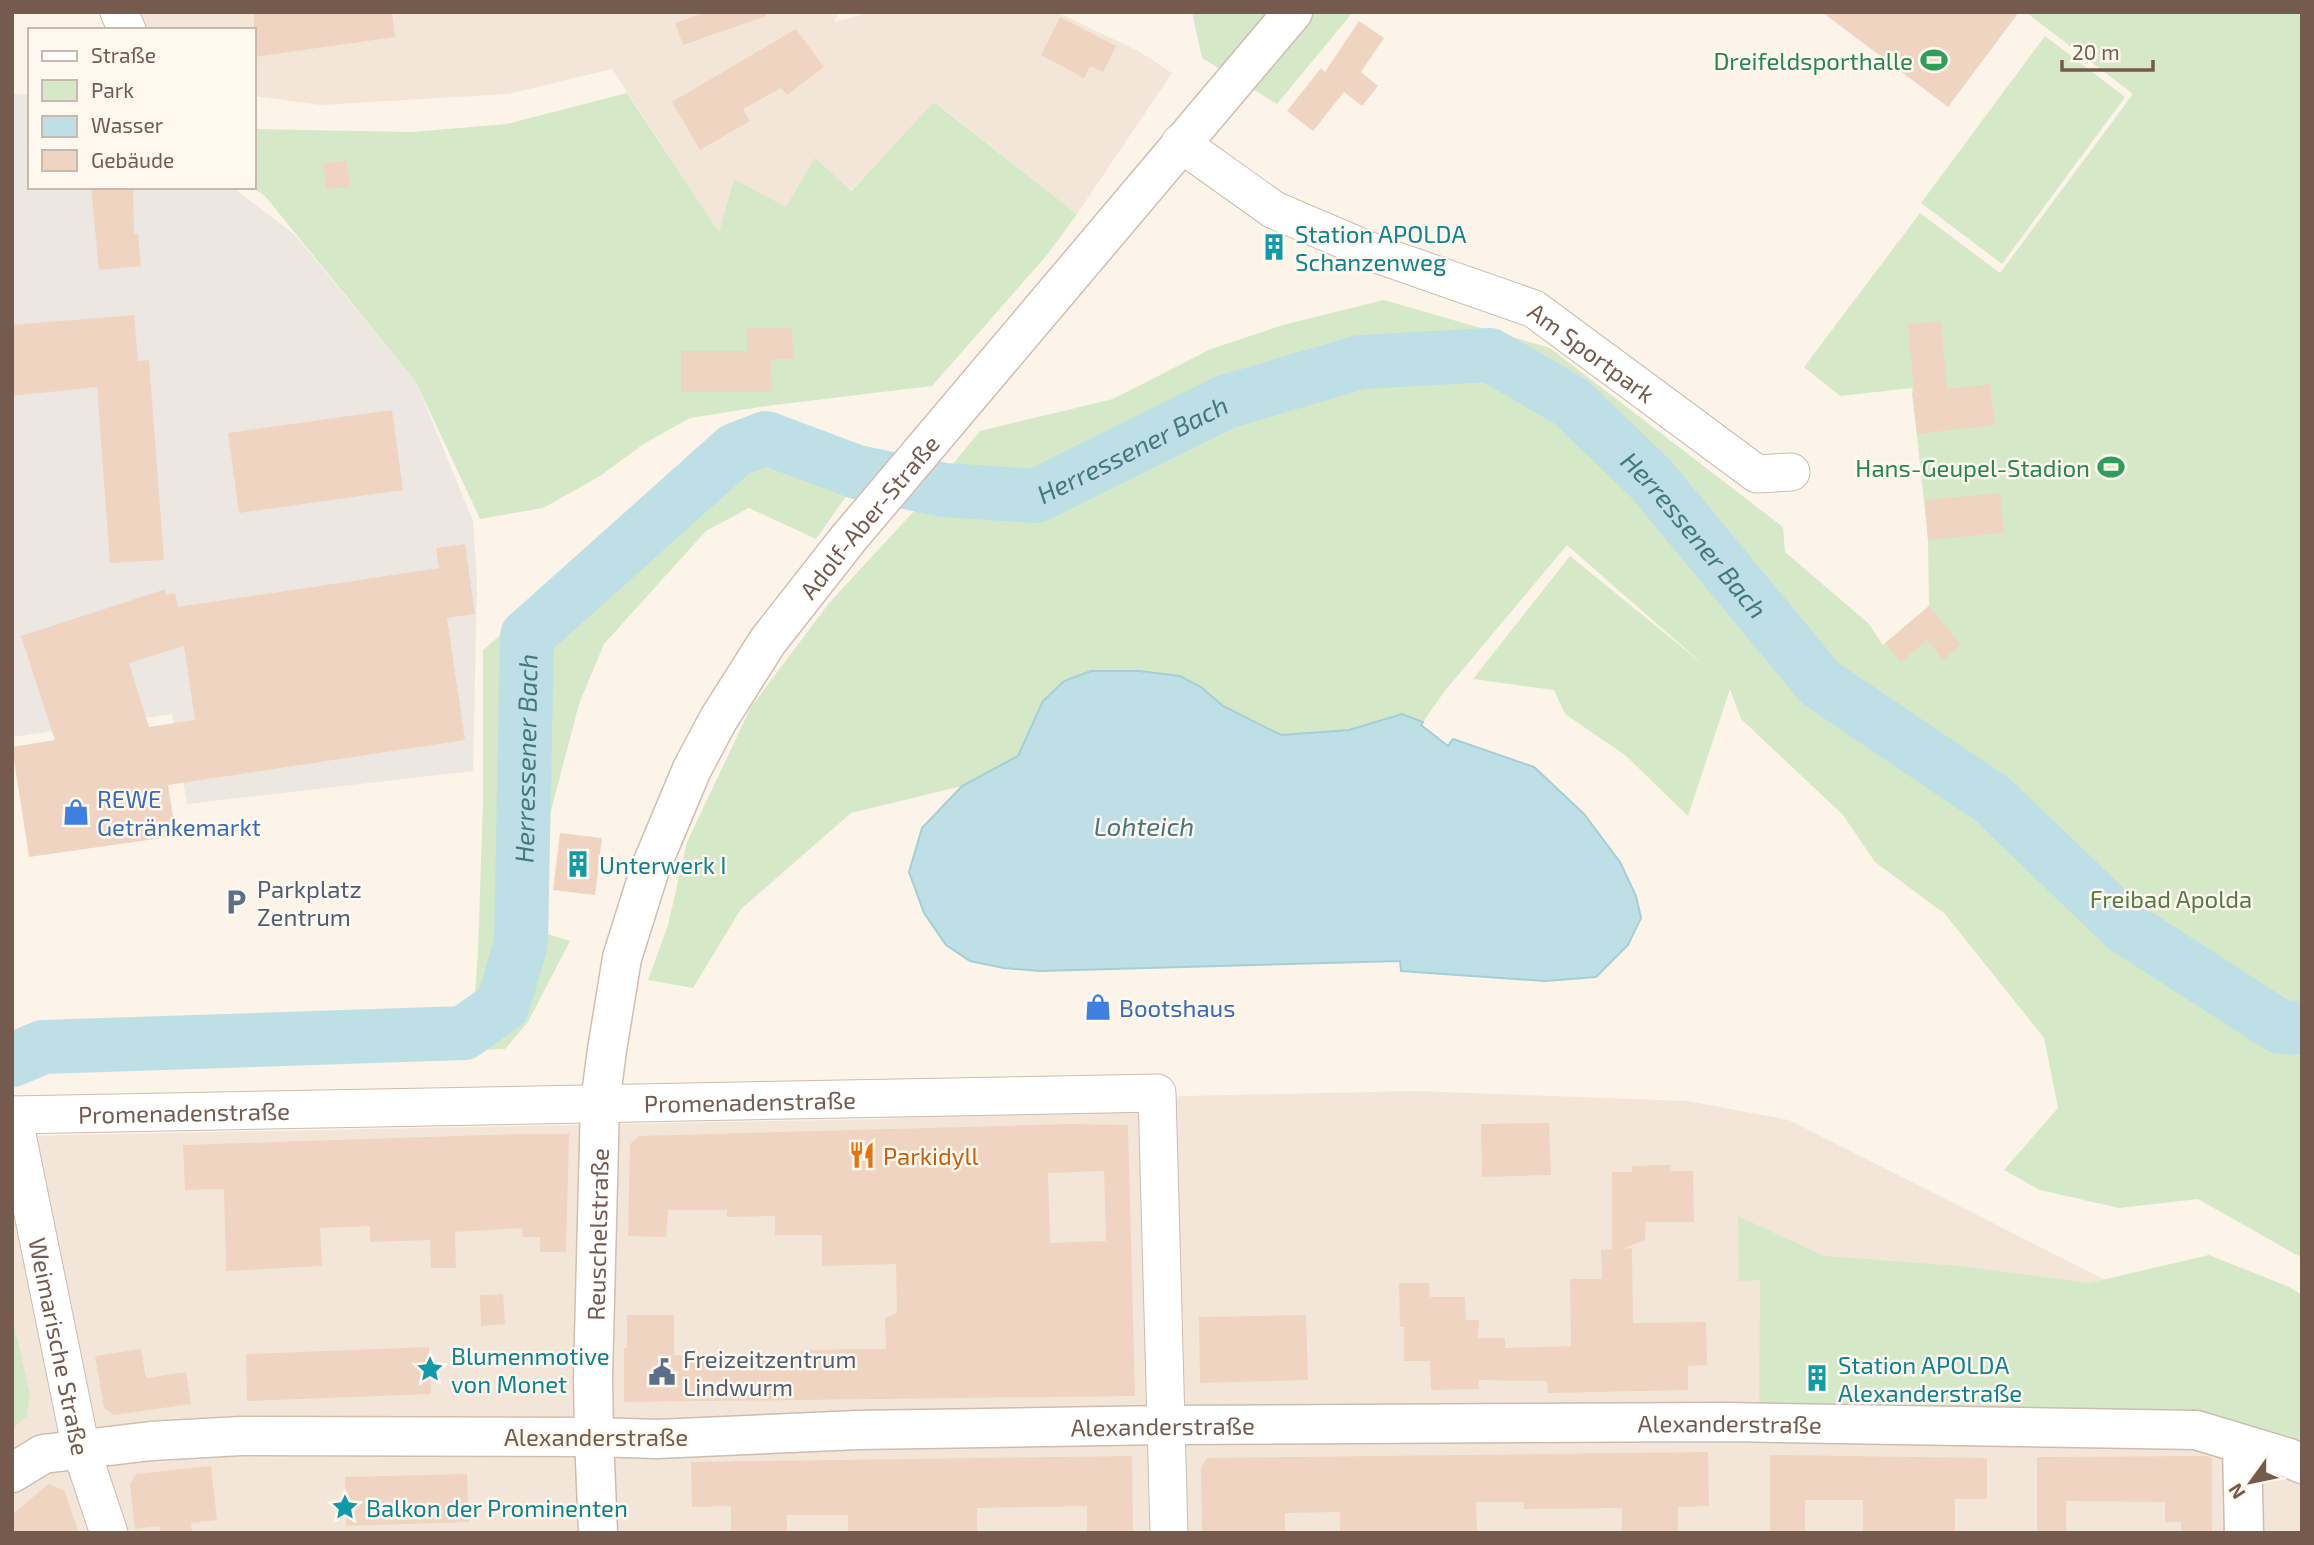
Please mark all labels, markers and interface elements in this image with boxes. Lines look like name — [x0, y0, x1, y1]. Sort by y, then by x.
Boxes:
legend — [28, 28, 256, 189]
scale bar — [2062, 28, 2153, 72]
text: 20 m — [2072, 39, 2120, 64]
text: Straße — [91, 42, 156, 67]
sports icon: Dreifeldsporthalle — [1919, 45, 1949, 75]
place label: Dreifeldsporthalle — [1713, 46, 1913, 75]
text: Park — [91, 77, 134, 102]
text: Wasser — [91, 112, 164, 137]
text: Gebäude — [91, 147, 174, 172]
place label: Station APOLDA Schanzenweg — [1295, 219, 1466, 276]
building icon: Station APOLDA Schanzenweg — [1259, 232, 1289, 262]
street label: Am Sportpark — [1523, 296, 1661, 408]
water label: Herressener Bach — [1031, 388, 1232, 509]
street label: Adolf-Aber-Straße — [793, 429, 944, 604]
water label: Herressener Bach — [1616, 444, 1775, 624]
sports icon: Hans-Geupel-Stadion — [2096, 452, 2126, 482]
place label: Hans-Geupel-Stadion — [1855, 453, 2090, 482]
water label: Herressener Bach — [507, 654, 542, 863]
place label: REWE Getränkemarkt — [97, 784, 261, 841]
shop icon: REWE Getränkemarkt — [61, 797, 91, 827]
water label: Lohteich — [1094, 810, 1194, 841]
building icon: Unterwerk I — [563, 849, 593, 879]
place label: Unterwerk I — [599, 850, 726, 879]
place label: Parkplatz Zentrum — [257, 874, 362, 931]
park label: Freibad Apolda — [2090, 884, 2252, 913]
parking icon: Parkplatz Zentrum — [221, 887, 251, 917]
shop icon: Bootshaus — [1083, 992, 1113, 1022]
place label: Bootshaus — [1119, 993, 1235, 1022]
street label: Promenadenstraße — [644, 1084, 856, 1117]
street label: Promenadenstraße — [78, 1095, 290, 1128]
restaurant icon: Parkidyll — [847, 1140, 877, 1170]
place label: Parkidyll — [883, 1141, 979, 1170]
street label: Reuschelstraße — [580, 1148, 613, 1321]
street label: Weimarische Straße — [24, 1235, 96, 1458]
place label: Blumenmotive von Monet — [451, 1341, 610, 1398]
place label: Freizeitzentrum Lindwurm — [683, 1344, 856, 1401]
place label: Station APOLDA Alexanderstraße — [1838, 1350, 2022, 1407]
place icon: Blumenmotive von Monet — [415, 1354, 445, 1384]
public building icon: Freizeitzentrum Lindwurm — [647, 1357, 677, 1387]
building icon: Station APOLDA Alexanderstraße — [1802, 1363, 1832, 1393]
street label: Alexanderstraße — [1637, 1408, 1822, 1438]
street label: Alexanderstraße — [1070, 1410, 1255, 1441]
street label: Alexanderstraße — [504, 1422, 688, 1451]
north arrow — [2216, 1447, 2286, 1517]
text: N — [2223, 1480, 2250, 1504]
place icon: Balkon der Prominenten — [330, 1492, 360, 1522]
place label: Balkon der Prominenten — [366, 1493, 628, 1522]

